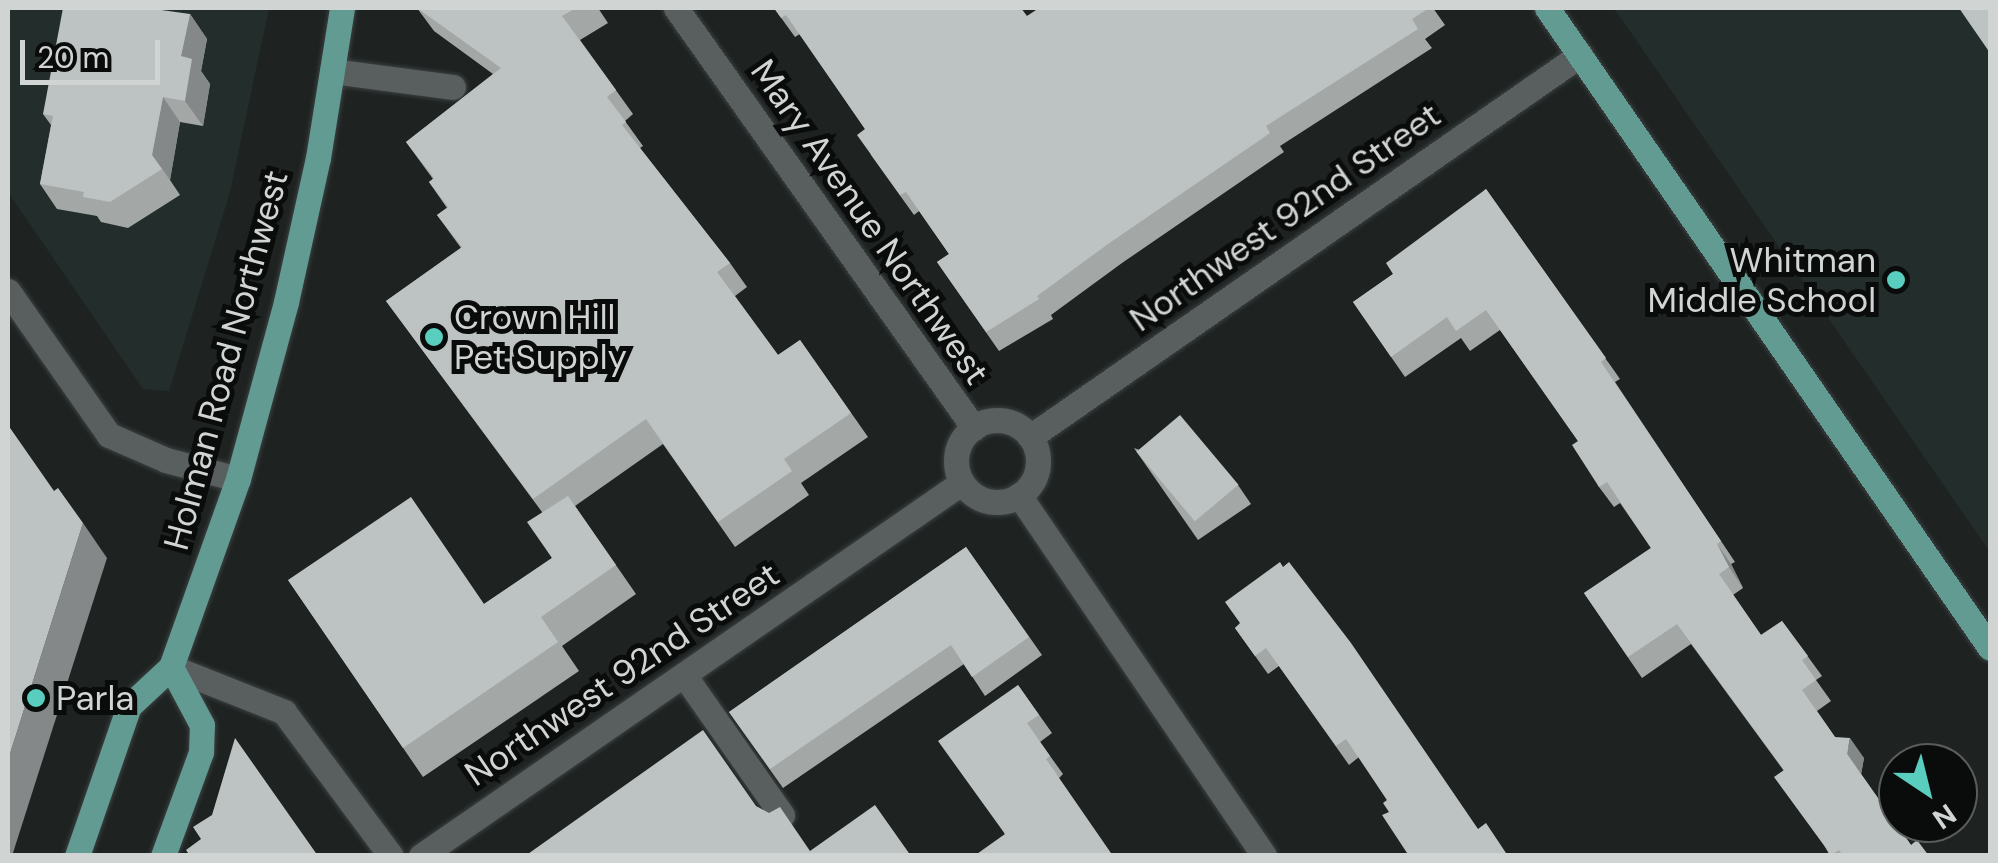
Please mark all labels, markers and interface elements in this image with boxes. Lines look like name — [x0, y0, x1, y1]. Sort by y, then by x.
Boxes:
scale bar — [25, 20, 165, 82]
text: 20 m — [37, 38, 109, 77]
street label: Mary Avenue Northwest — [742, 52, 998, 392]
street label: Northwest 92nd Street — [1122, 94, 1448, 340]
street label: Holman Road Northwest — [155, 166, 297, 554]
place label: Whitman Middle School — [1648, 239, 1876, 321]
marker: Whitman Middle School — [1885, 269, 1907, 291]
place label: Crown Hill Pet Supply — [454, 296, 627, 378]
marker: Crown Hill Pet Supply — [423, 326, 445, 348]
street label: Northwest 92nd Street — [457, 553, 787, 795]
place label: Parla — [56, 677, 134, 719]
marker: Parla — [25, 687, 47, 709]
north arrow — [1878, 743, 1978, 843]
text: N — [1925, 795, 1963, 837]

